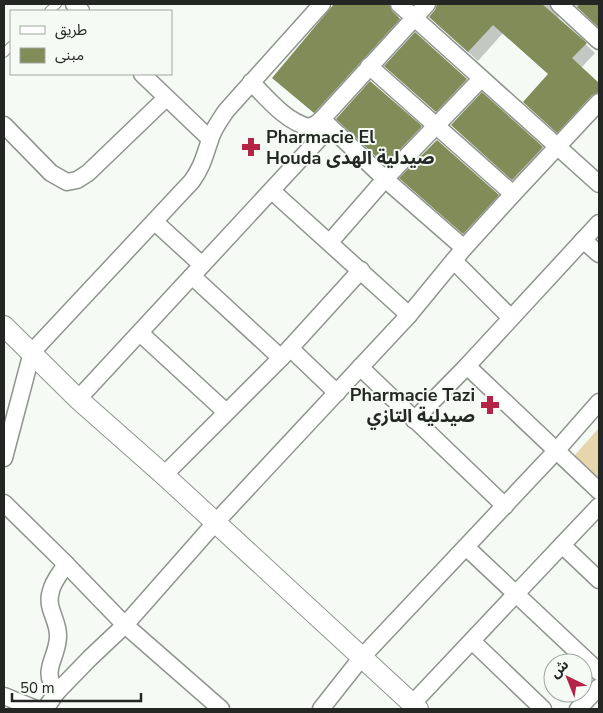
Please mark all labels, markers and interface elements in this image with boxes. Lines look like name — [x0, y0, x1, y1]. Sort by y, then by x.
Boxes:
legend — [10, 10, 172, 75]
text: طريق — [55, 20, 87, 40]
text: مبنى — [55, 45, 84, 65]
place label: Pharmacie El Houda صيدلية الهدى — [266, 125, 435, 170]
pharmacy icon: Pharmacie El Houda صيدلية الهدى — [240, 136, 262, 158]
place label: Pharmacie Tazi صيدلية التازي — [350, 383, 475, 430]
pharmacy icon: Pharmacie Tazi صيدلية التازي — [479, 394, 501, 416]
north arrow — [543, 653, 593, 703]
text: ش — [546, 655, 573, 682]
scale bar — [12, 670, 141, 702]
text: 50 m — [20, 678, 55, 698]

